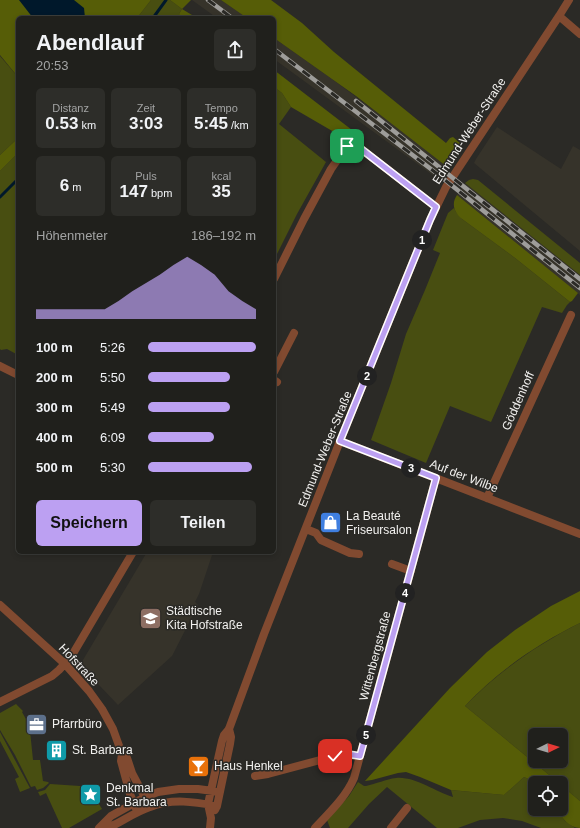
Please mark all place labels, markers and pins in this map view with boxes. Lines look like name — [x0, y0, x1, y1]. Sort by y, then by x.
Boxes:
pin — [330, 129, 364, 163]
pin: 1 — [412, 230, 432, 250]
pin: 2 — [357, 366, 377, 386]
pin: 3 — [401, 458, 421, 478]
place label: La Beauté Friseursalon — [346, 509, 412, 537]
shop icon: La Beauté Friseursalon — [318, 510, 344, 536]
pin: 4 — [395, 583, 415, 603]
place label: Städtische Kita Hofstraße — [166, 604, 243, 632]
school or university icon: Städtische Kita Hofstraße — [137, 605, 163, 631]
office icon: Pfarrbüro — [24, 711, 50, 737]
place label: Pfarrbüro — [52, 717, 102, 731]
pin: 5 — [356, 725, 376, 745]
building icon: St. Barbara — [44, 737, 70, 763]
pin — [318, 739, 352, 773]
place label: St. Barbara — [72, 743, 133, 757]
bar icon: Haus Henkel — [185, 753, 211, 779]
place label: Haus Henkel — [214, 759, 283, 773]
place label: Denkmal St. Barbara — [106, 781, 167, 809]
place icon: Denkmal St. Barbara — [77, 782, 103, 808]

